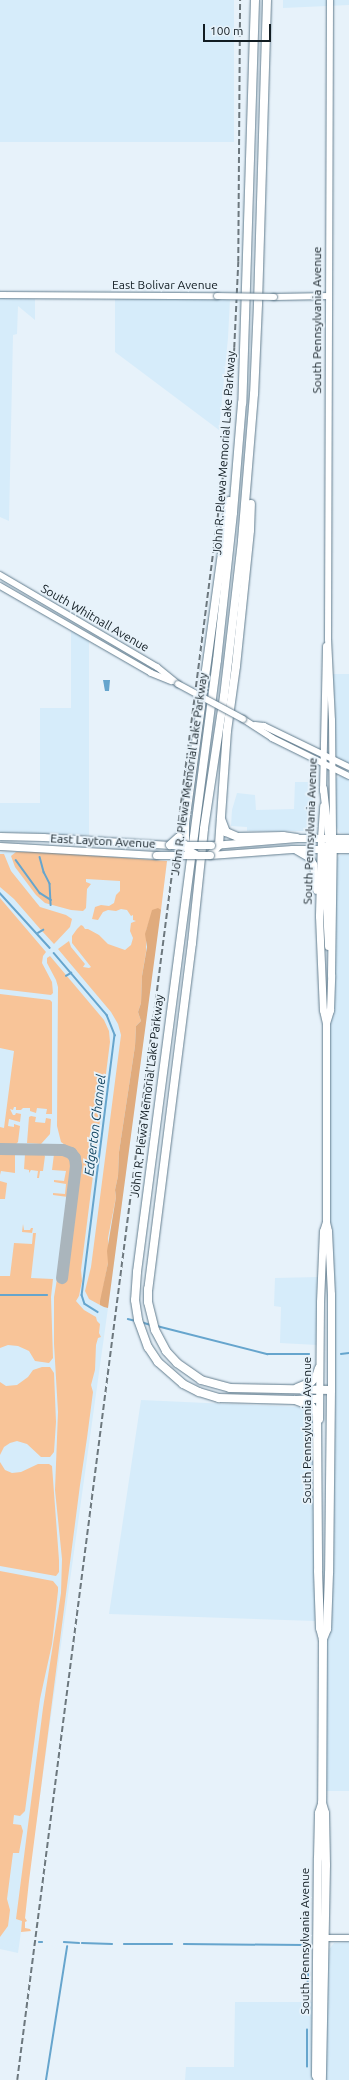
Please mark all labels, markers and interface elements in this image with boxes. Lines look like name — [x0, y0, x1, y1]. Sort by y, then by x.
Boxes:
scale bar — [205, 16, 273, 42]
text: 100 m — [210, 24, 243, 37]
street label: South Pennsylvania Avenue — [310, 247, 324, 393]
street label: East Bolivar Avenue — [112, 278, 218, 292]
street label: John R. Plewa Memorial Lake Parkway — [210, 351, 238, 555]
street label: South Whitnall Avenue — [38, 581, 152, 655]
street label: John R. Plewa Memorial Lake Parkway — [168, 672, 210, 876]
street label: South Pennsylvania Avenue — [300, 757, 320, 905]
street label: East Layton Avenue — [50, 831, 156, 851]
street label: John R. Plewa Memorial Lake Parkway — [127, 994, 167, 1198]
water label: Edgerton Channel — [81, 1073, 109, 1177]
street label: South Pennsylvania Avenue — [300, 1357, 314, 1503]
street label: South Pennsylvania Avenue — [298, 1868, 312, 2014]

